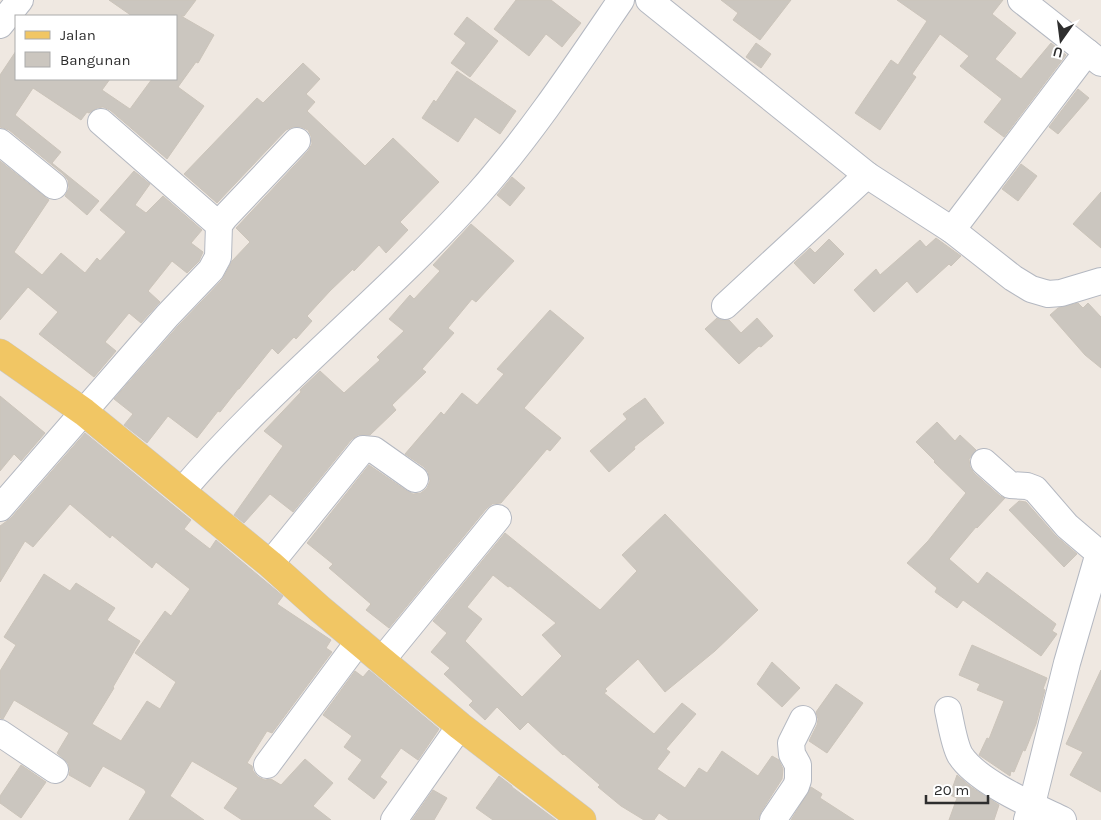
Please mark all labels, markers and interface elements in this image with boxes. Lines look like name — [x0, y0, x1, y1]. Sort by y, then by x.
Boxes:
legend — [15, 15, 178, 80]
north arrow — [1036, 15, 1086, 65]
text: Jalan — [60, 26, 96, 44]
text: U — [1051, 43, 1065, 62]
text: Bangunan — [60, 51, 131, 69]
scale bar — [926, 772, 988, 804]
text: 20 m — [934, 781, 969, 799]

